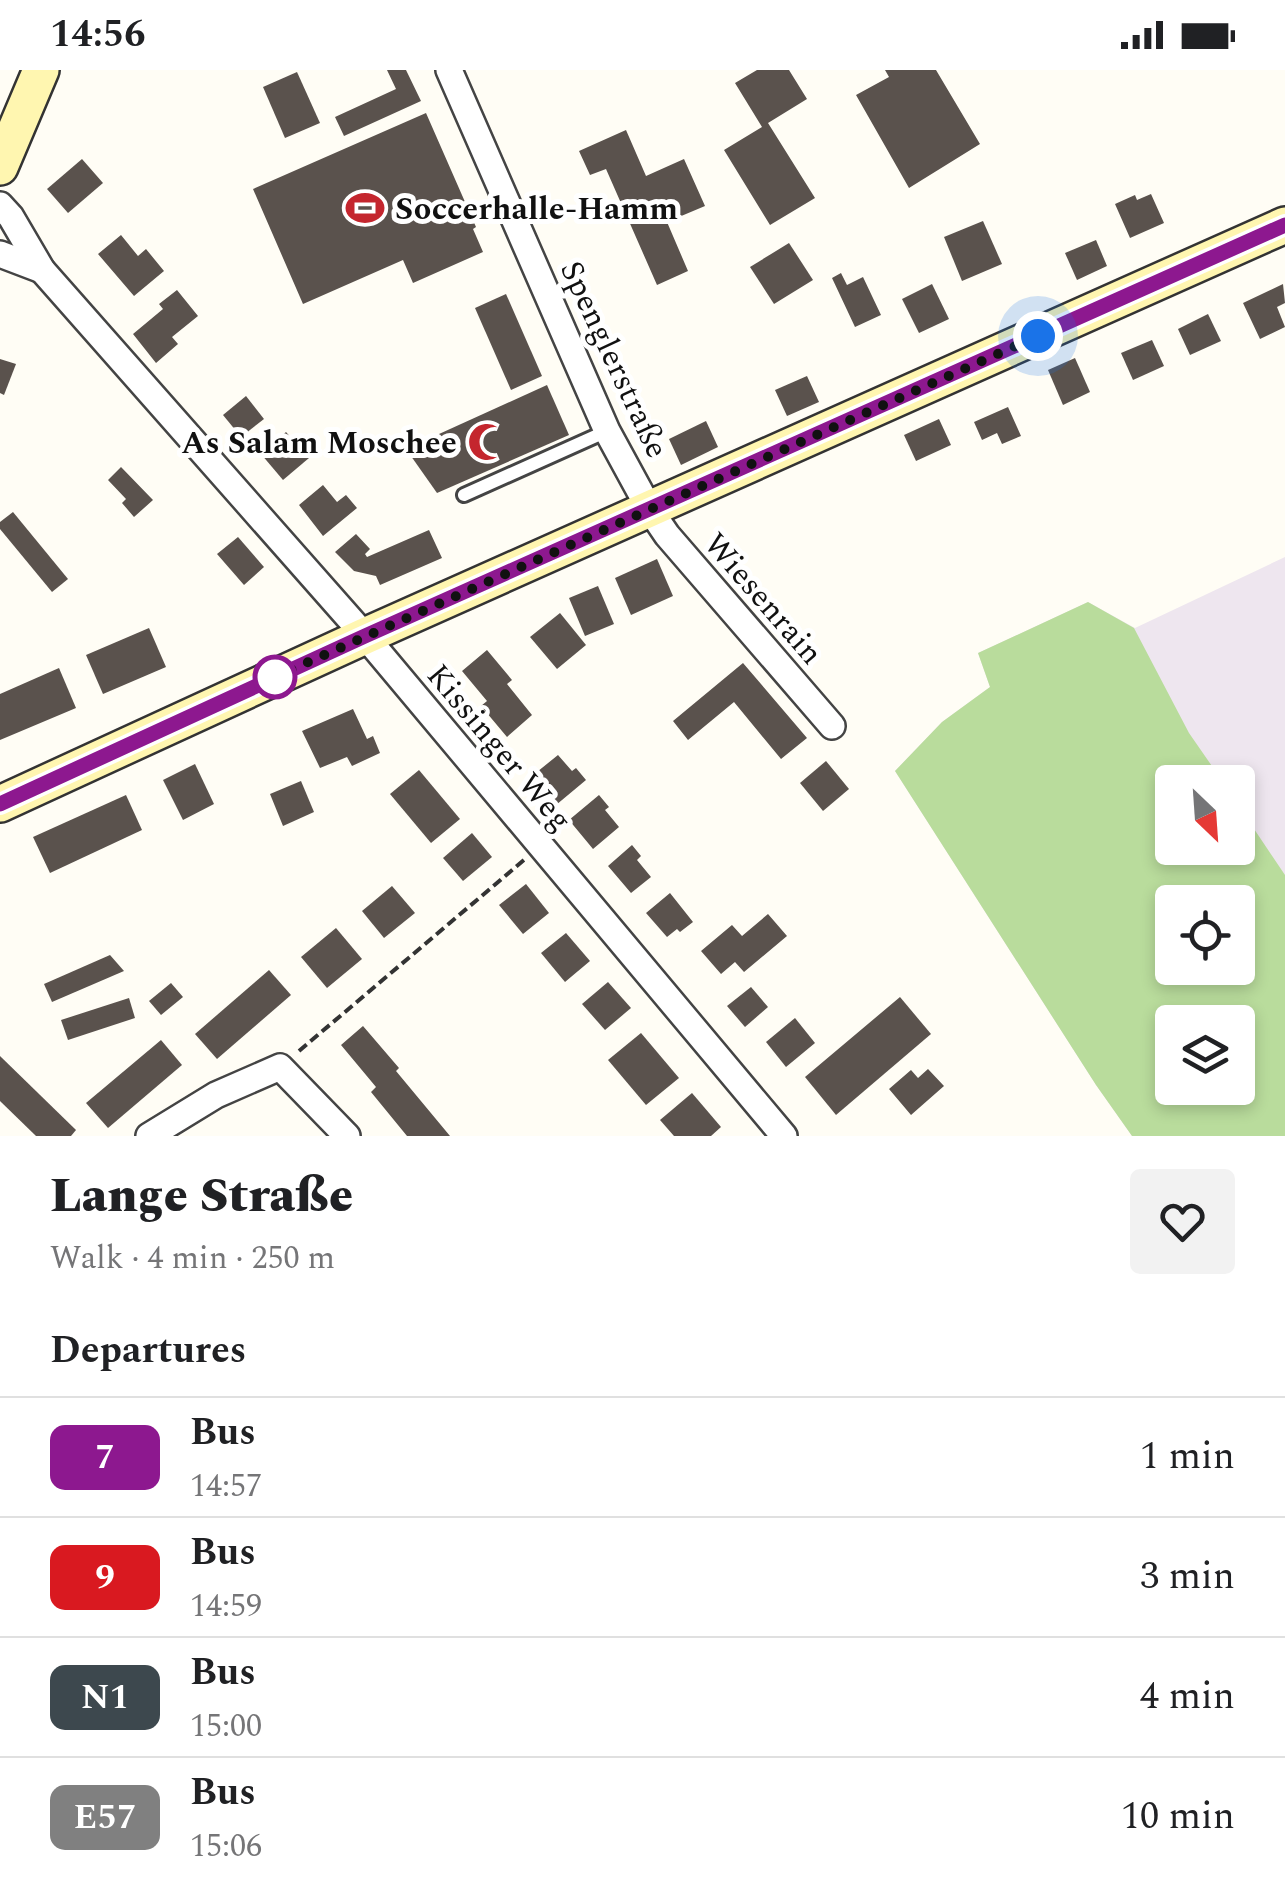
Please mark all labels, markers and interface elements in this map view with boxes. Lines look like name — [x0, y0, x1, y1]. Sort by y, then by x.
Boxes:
text: 14:56 — [50, 6, 145, 64]
place label: Soccerhalle-Hamm — [395, 185, 678, 234]
sports icon: Soccerhalle-Hamm — [344, 187, 386, 229]
street label: Spenglerstraße — [547, 253, 681, 466]
your location — [1013, 311, 1063, 361]
place label: As Salam Moschee — [181, 419, 457, 468]
mosque icon: As Salam Moschee — [466, 421, 508, 463]
street label: Wiesenrain — [691, 522, 834, 676]
street label: Kissinger Weg — [414, 653, 584, 842]
unlabelled marker — [254, 656, 296, 698]
north arrow — [1155, 765, 1255, 865]
map controls — [1155, 765, 1255, 1105]
button: locate — [1155, 885, 1255, 985]
button: layers — [1155, 1005, 1255, 1105]
text: Lange Straße — [50, 1160, 353, 1233]
button: heart — [1130, 1169, 1235, 1274]
text: Walk · 4 min · 250 m — [50, 1234, 335, 1283]
text: Departures — [50, 1322, 246, 1380]
text: Bus — [190, 1404, 256, 1462]
text: 1 min — [1140, 1428, 1235, 1486]
text: 7 — [95, 1431, 115, 1484]
text: 14:57 — [190, 1462, 262, 1511]
text: Bus — [190, 1524, 256, 1582]
text: 3 min — [1140, 1548, 1235, 1606]
text: 9 — [95, 1551, 115, 1604]
text: 14:59 — [190, 1582, 262, 1631]
text: Bus — [190, 1644, 256, 1702]
text: 4 min — [1140, 1668, 1235, 1726]
text: N1 — [81, 1671, 129, 1724]
text: 15:00 — [190, 1702, 262, 1751]
text: Bus — [190, 1764, 256, 1822]
text: 10 min — [1121, 1788, 1235, 1846]
text: E57 — [73, 1791, 137, 1844]
text: 15:06 — [190, 1822, 262, 1871]

